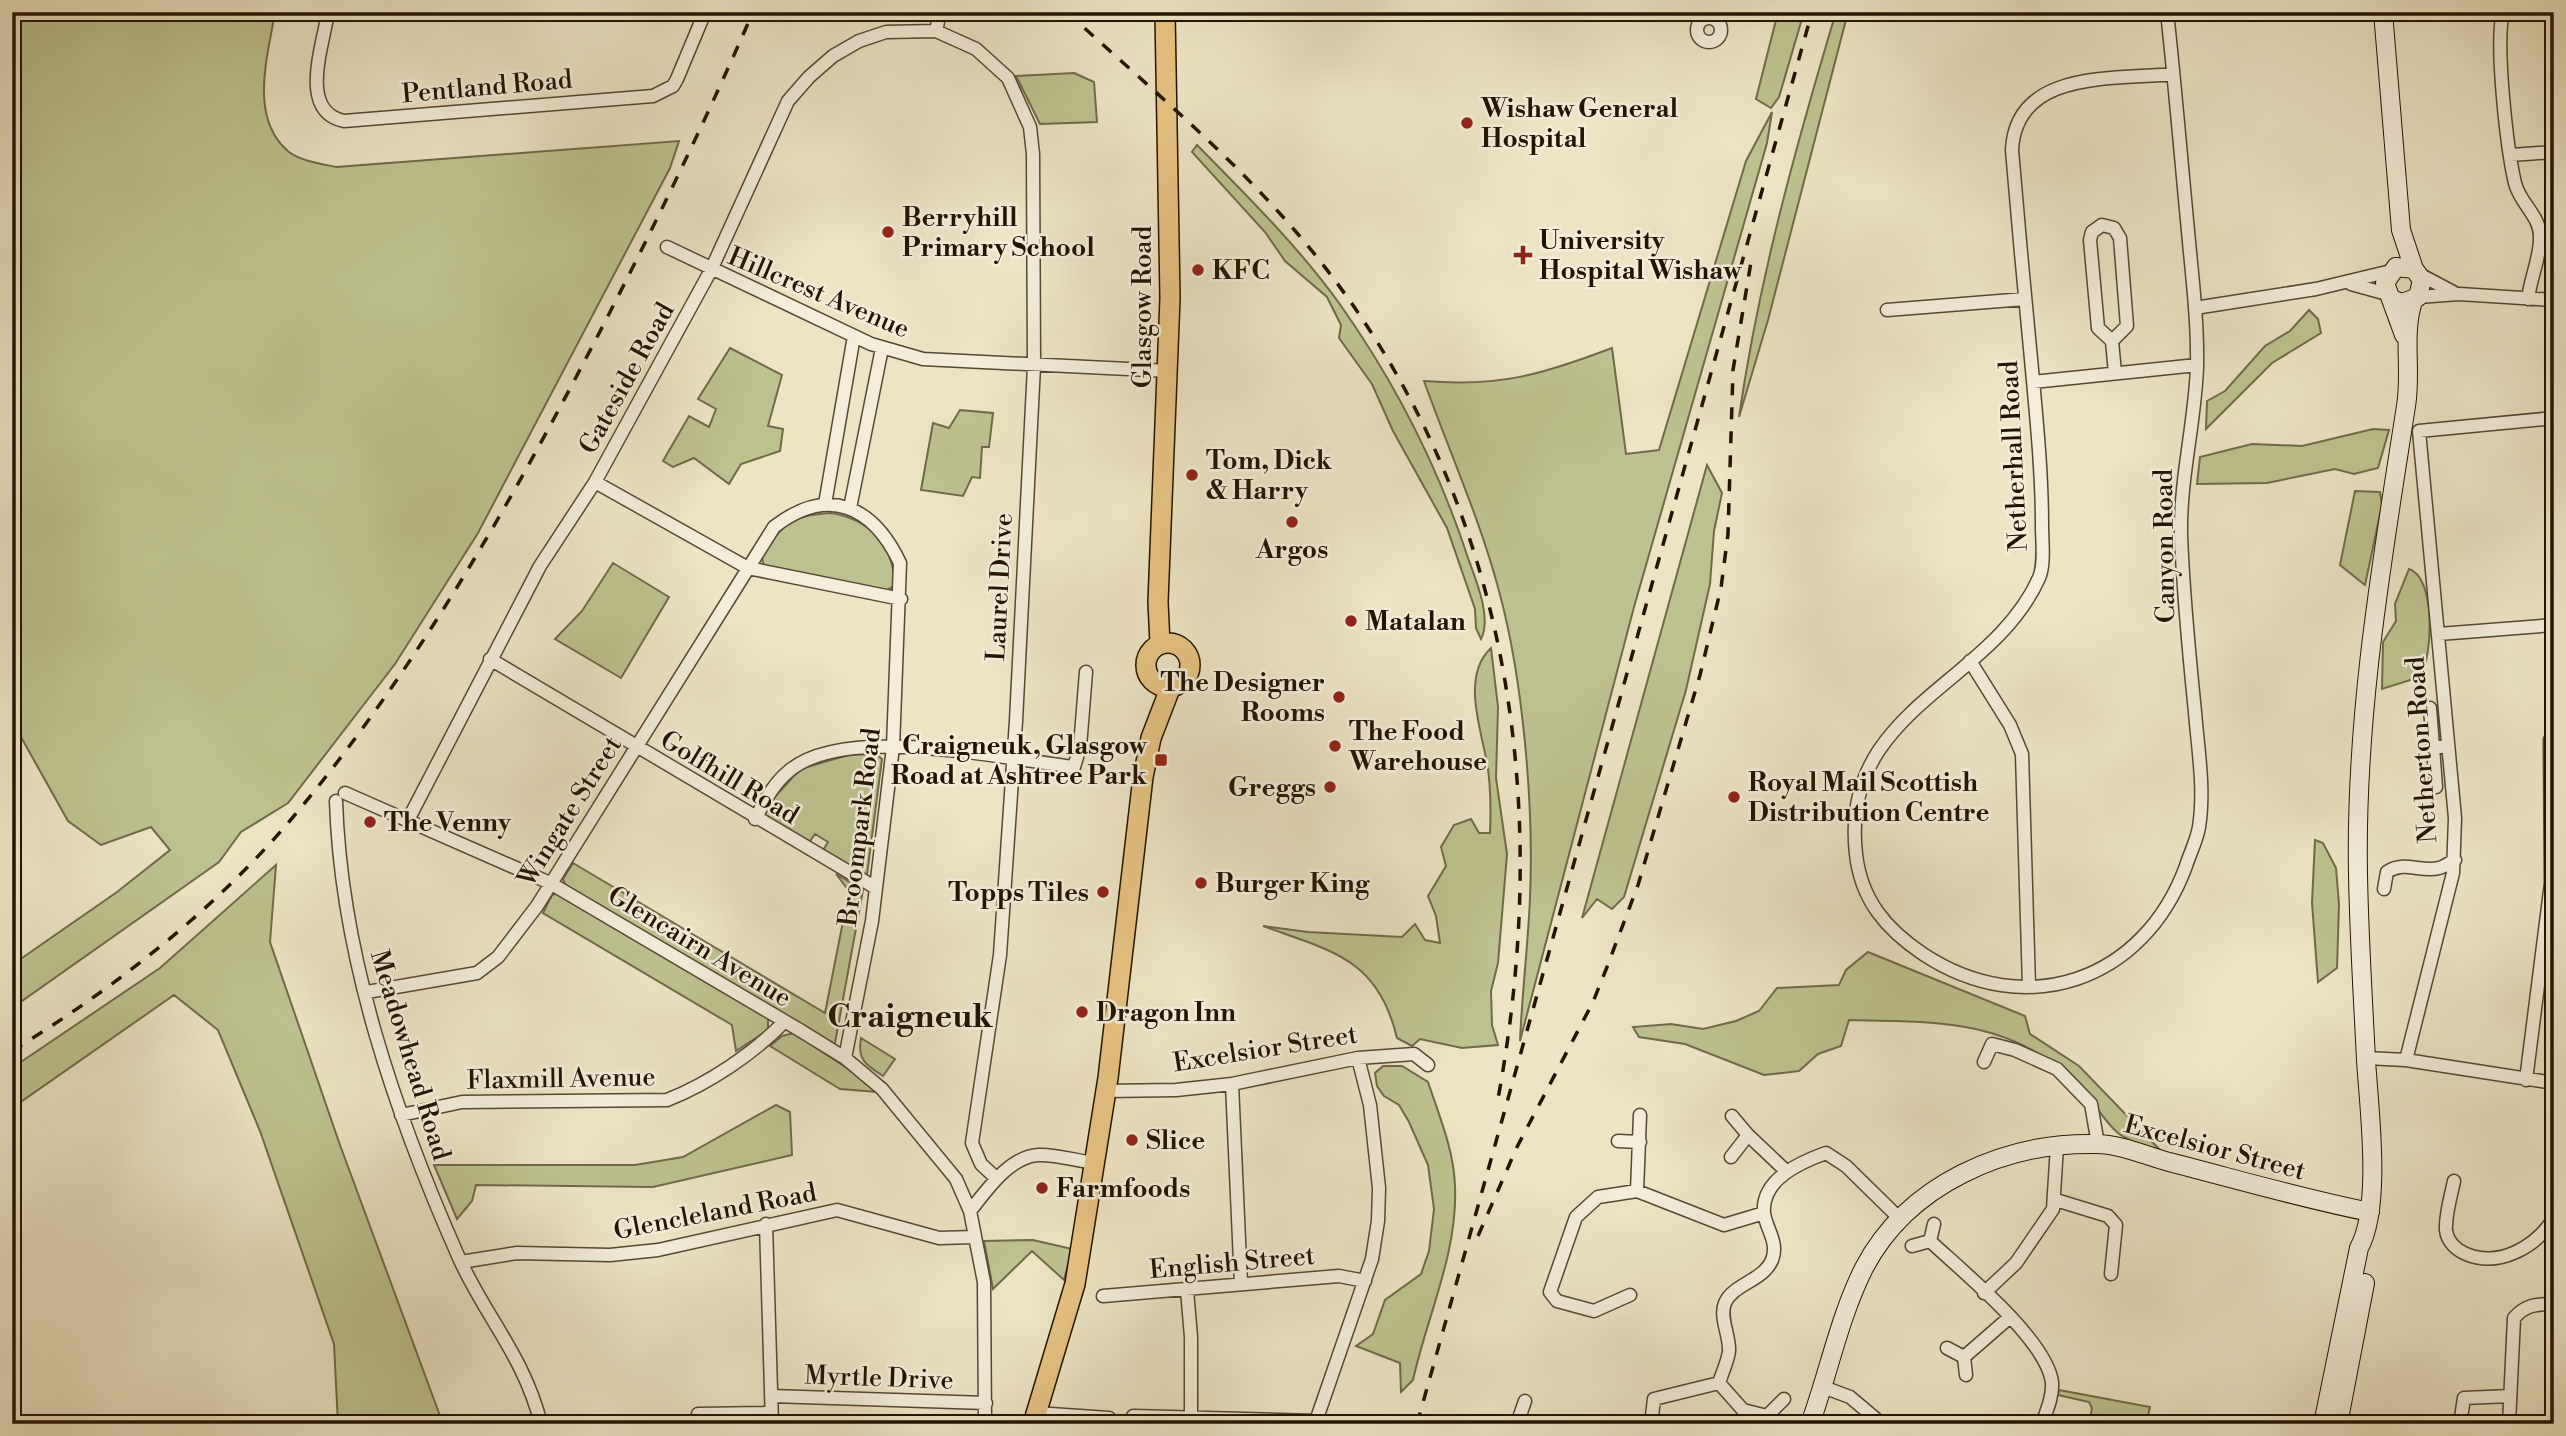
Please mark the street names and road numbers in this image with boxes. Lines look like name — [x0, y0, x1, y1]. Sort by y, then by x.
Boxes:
street label: Pentland Road — [401, 64, 574, 110]
street label: Glasgow Road — [1127, 225, 1159, 388]
street label: Hillcrest Avenue — [723, 240, 914, 346]
street label: Gateside Road — [572, 297, 682, 460]
street label: Netherhall Road — [1993, 360, 2035, 552]
street label: Canyon Road — [2148, 468, 2182, 623]
street label: Laurel Drive — [980, 512, 1020, 662]
street label: Netherton Road — [2400, 655, 2444, 844]
street label: Golfhill Road — [654, 724, 805, 832]
street label: Broompark Road — [832, 726, 888, 929]
street label: Wingate Street — [510, 730, 629, 894]
street label: Glencairn Avenue — [602, 879, 797, 1014]
street label: Meadowhead Road — [363, 946, 457, 1165]
street label: Excelsior Street — [1171, 1019, 1360, 1079]
street label: Flaxmill Avenue — [466, 1061, 656, 1097]
street label: Excelsior Street — [2121, 1108, 2309, 1188]
street label: Glencleland Road — [611, 1177, 820, 1247]
street label: English Street — [1148, 1240, 1316, 1286]
street label: Myrtle Drive — [804, 1359, 954, 1397]

